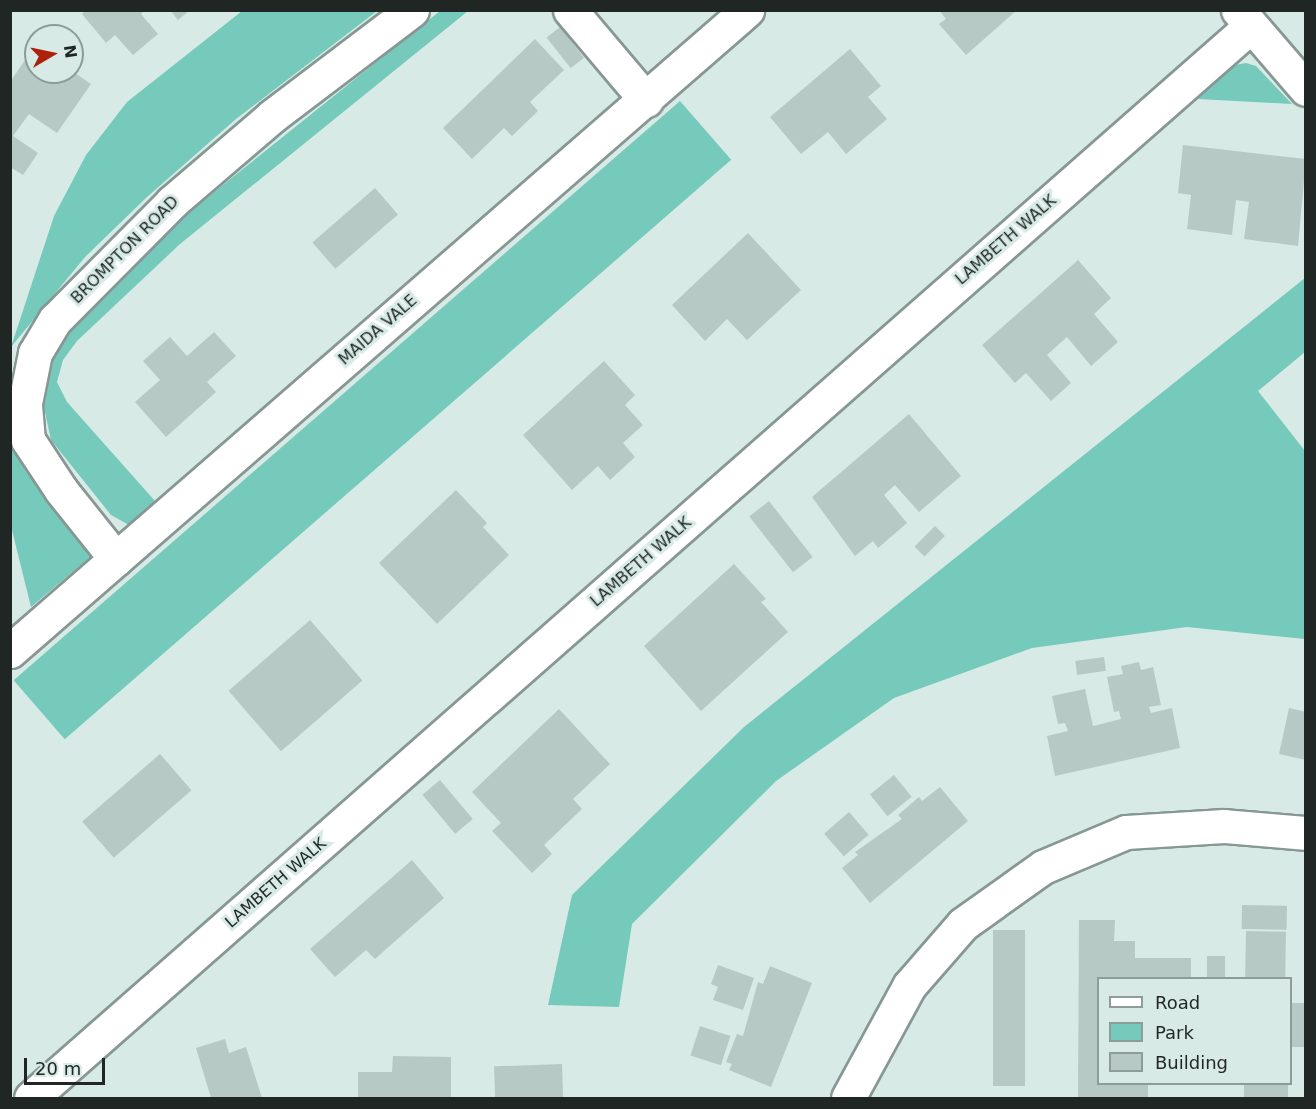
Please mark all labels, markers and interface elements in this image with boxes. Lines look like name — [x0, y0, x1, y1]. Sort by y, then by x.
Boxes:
north arrow — [24, 24, 84, 84]
text: N — [60, 43, 81, 60]
street label: LAMBETH WALK — [952, 191, 1060, 289]
street label: BROMPTON ROAD — [67, 192, 183, 308]
street label: MAIDA VALE — [335, 291, 421, 369]
street label: LAMBETH WALK — [587, 513, 695, 611]
street label: LAMBETH WALK — [222, 834, 330, 932]
legend — [1097, 977, 1292, 1085]
text: Road — [1155, 992, 1200, 1013]
text: Park — [1155, 1022, 1194, 1043]
scale bar — [27, 1046, 108, 1084]
text: Building — [1155, 1052, 1228, 1073]
text: 20 m — [35, 1058, 81, 1079]

